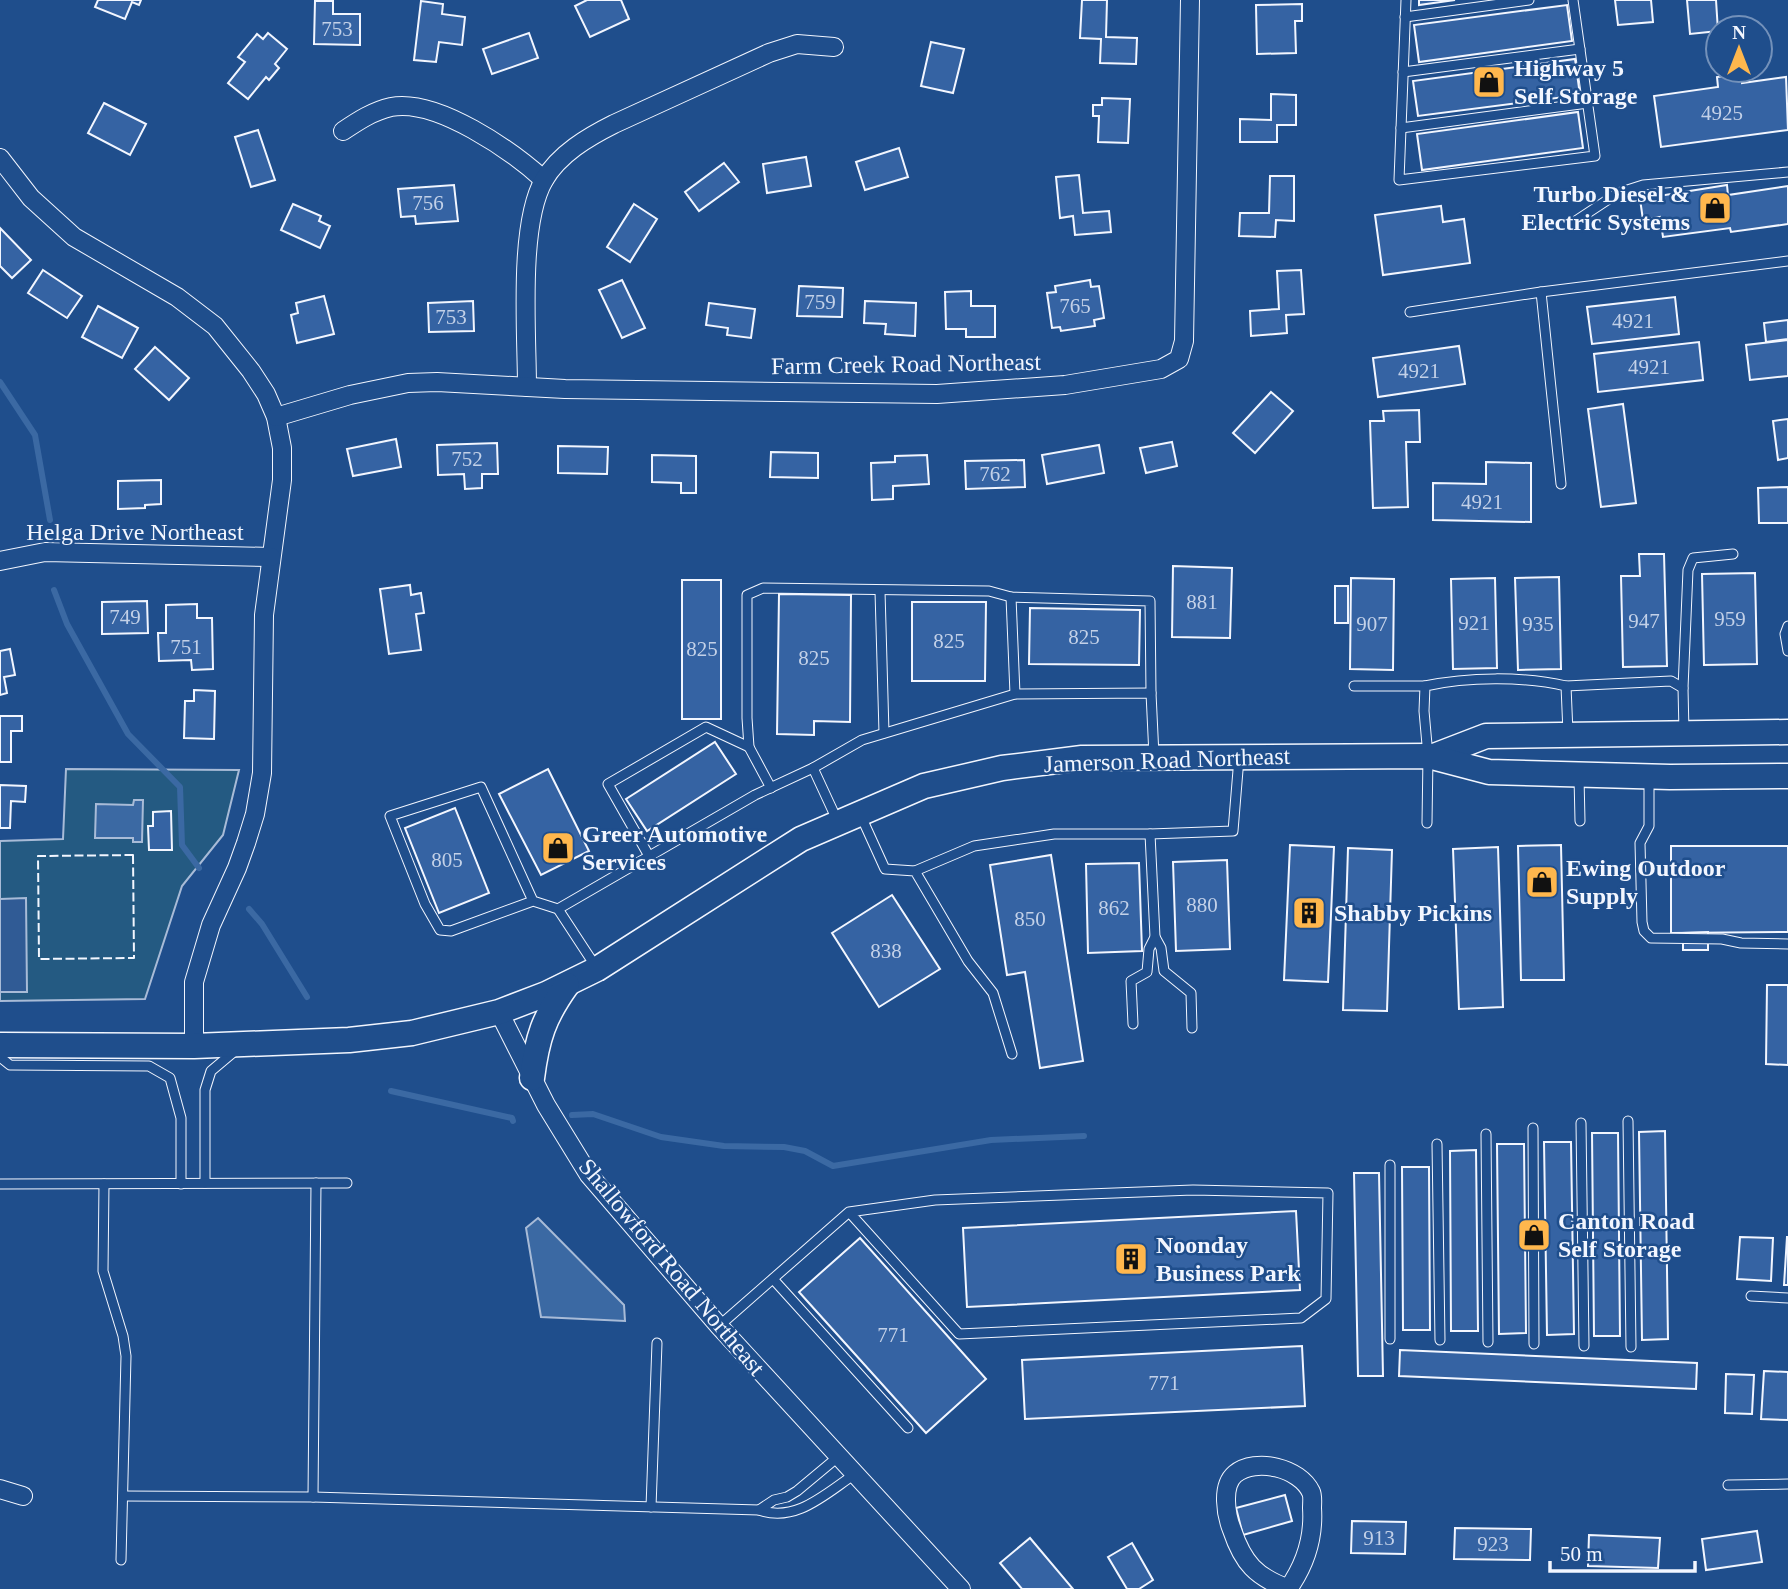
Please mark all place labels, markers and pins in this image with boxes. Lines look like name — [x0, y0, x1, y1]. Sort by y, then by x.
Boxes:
place label: Highway 5 Self Storage — [1514, 55, 1638, 109]
shop icon: Highway 5 Self Storage — [1470, 63, 1508, 101]
place label: Turbo Diesel & Electric Systems — [1521, 181, 1690, 235]
shop icon: Turbo Diesel & Electric Systems — [1696, 189, 1734, 227]
place label: Greer Automotive Services — [582, 821, 767, 875]
shop icon: Greer Automotive Services — [539, 829, 577, 867]
place label: Ewing Outdoor Supply — [1566, 855, 1726, 909]
shop icon: Ewing Outdoor Supply — [1523, 863, 1561, 901]
building icon: Shabby Pickins — [1290, 894, 1328, 932]
place label: Shabby Pickins — [1334, 900, 1492, 926]
place label: Canton Road Self Storage — [1558, 1208, 1695, 1262]
shop icon: Canton Road Self Storage — [1515, 1216, 1553, 1254]
place label: Noonday Business Park — [1156, 1232, 1301, 1286]
building icon: Noonday Business Park — [1112, 1240, 1150, 1278]

